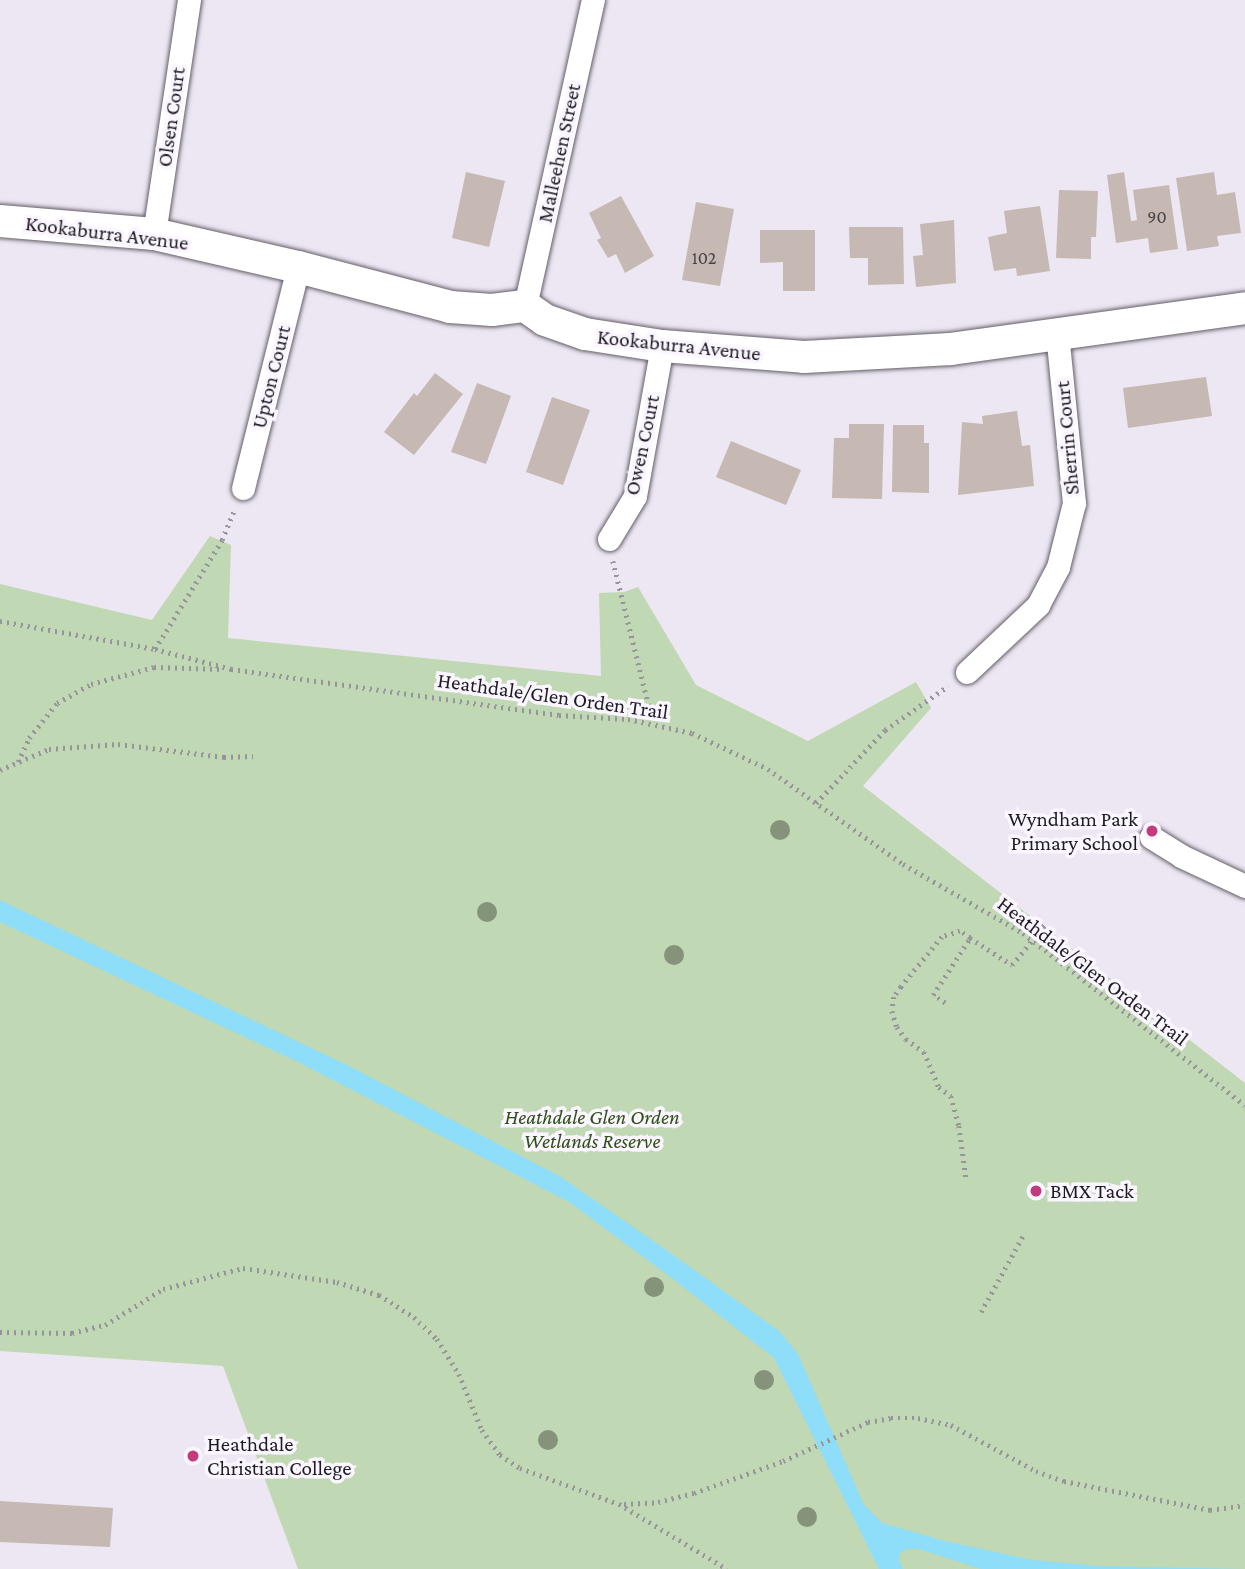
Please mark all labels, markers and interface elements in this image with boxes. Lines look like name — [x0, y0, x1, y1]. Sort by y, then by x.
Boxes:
street label: Olsen Court — [152, 65, 190, 169]
street label: Malleehen Street — [532, 81, 586, 225]
house number: 90 — [1147, 206, 1167, 228]
street label: Kookaburra Avenue — [24, 210, 190, 256]
house number: 102 — [692, 247, 716, 269]
street label: Upton Court — [246, 323, 296, 431]
street label: Kookaburra Avenue — [596, 324, 762, 366]
street label: Sherrin Court — [1049, 380, 1085, 496]
street label: Owen Court — [619, 392, 665, 498]
street label: Heathdale/Glen Orden Trail — [436, 667, 670, 725]
place label: Wyndham Park Primary School — [1008, 806, 1138, 856]
marker: Wyndham Park Primary School — [1144, 823, 1160, 839]
street label: Heathdale/Glen Orden Trail — [993, 891, 1193, 1051]
park label: Heathdale Glen Orden Wetlands Reserve — [504, 1104, 680, 1154]
place label: BMX Tack — [1050, 1178, 1134, 1204]
marker: BMX Tack — [1028, 1183, 1044, 1199]
place label: Heathdale Christian College — [207, 1431, 351, 1481]
marker: Heathdale Christian College — [185, 1448, 201, 1464]

